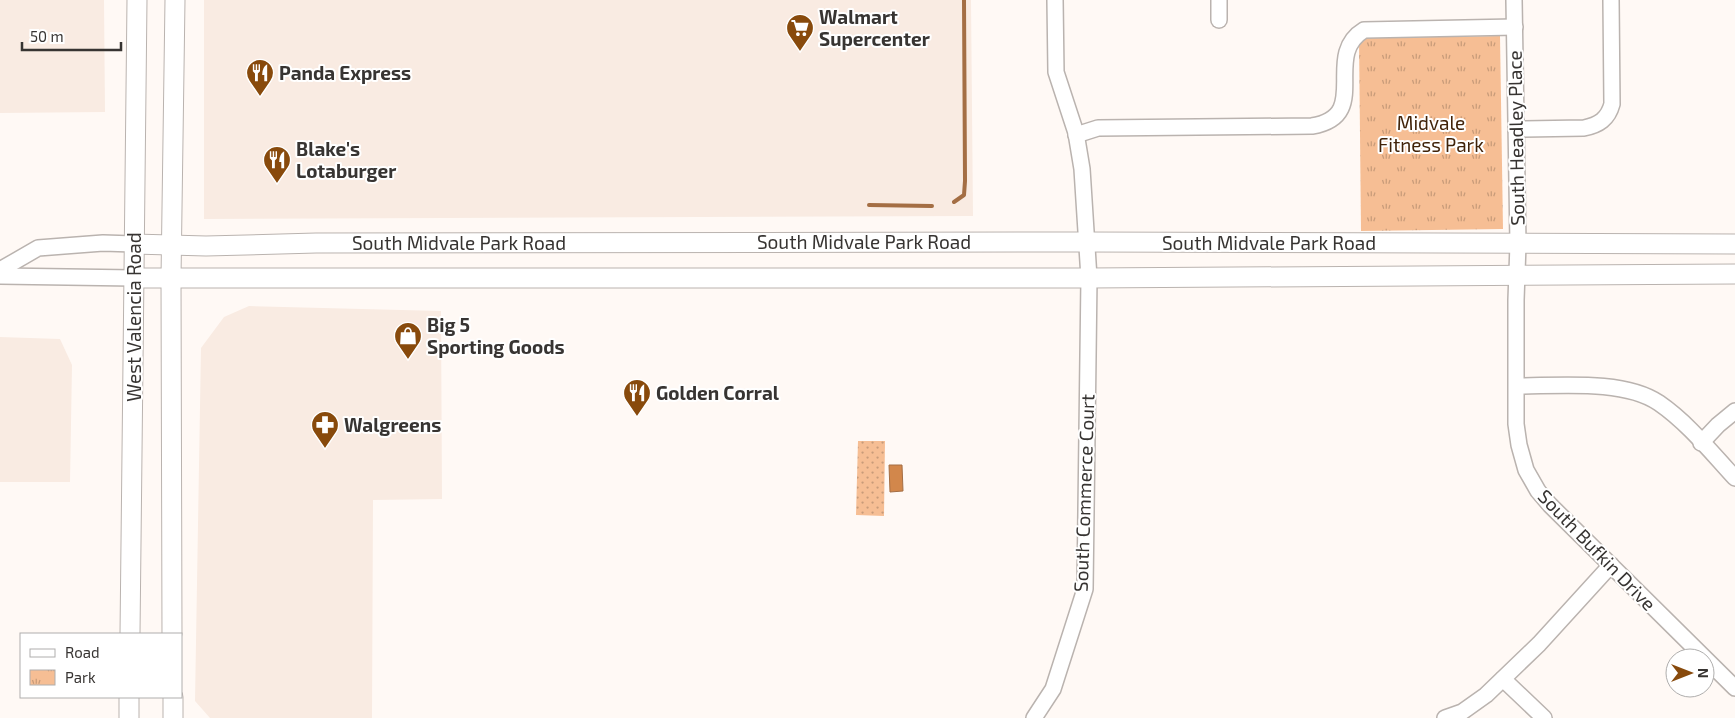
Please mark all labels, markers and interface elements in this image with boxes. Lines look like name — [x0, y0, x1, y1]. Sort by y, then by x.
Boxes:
place label: Walmart Supercenter — [819, 5, 930, 50]
supermarket icon: Walmart Supercenter — [785, 13, 815, 52]
scale bar — [22, 20, 121, 52]
text: 50 m — [30, 27, 64, 45]
street label: South Headley Place — [1502, 50, 1529, 226]
restaurant icon: Panda Express — [245, 58, 275, 97]
place label: Panda Express — [279, 61, 411, 84]
park label: Midvale Fitness Park — [1378, 111, 1484, 156]
place label: Blake's Lotaburger — [296, 137, 396, 182]
restaurant icon: Blake's Lotaburger — [262, 145, 292, 184]
street label: South Midvale Park Road — [757, 230, 971, 253]
street label: South Midvale Park Road — [352, 231, 566, 254]
street label: South Midvale Park Road — [1162, 231, 1376, 254]
street label: West Valencia Road — [122, 232, 145, 402]
place label: Big 5 Sporting Goods — [427, 313, 565, 358]
shop icon: Big 5 Sporting Goods — [393, 321, 423, 360]
restaurant icon: Golden Corral — [622, 378, 652, 417]
place label: Golden Corral — [656, 381, 780, 404]
street label: South Commerce Court — [1069, 394, 1098, 592]
pharmacy icon: Walgreens — [310, 410, 340, 449]
place label: Walgreens — [344, 413, 441, 436]
street label: South Bufkin Drive — [1534, 484, 1661, 615]
legend — [20, 633, 182, 698]
text: Road — [65, 643, 100, 661]
north arrow — [1665, 648, 1715, 698]
text: Park — [65, 668, 96, 686]
text: N — [1695, 668, 1712, 678]

